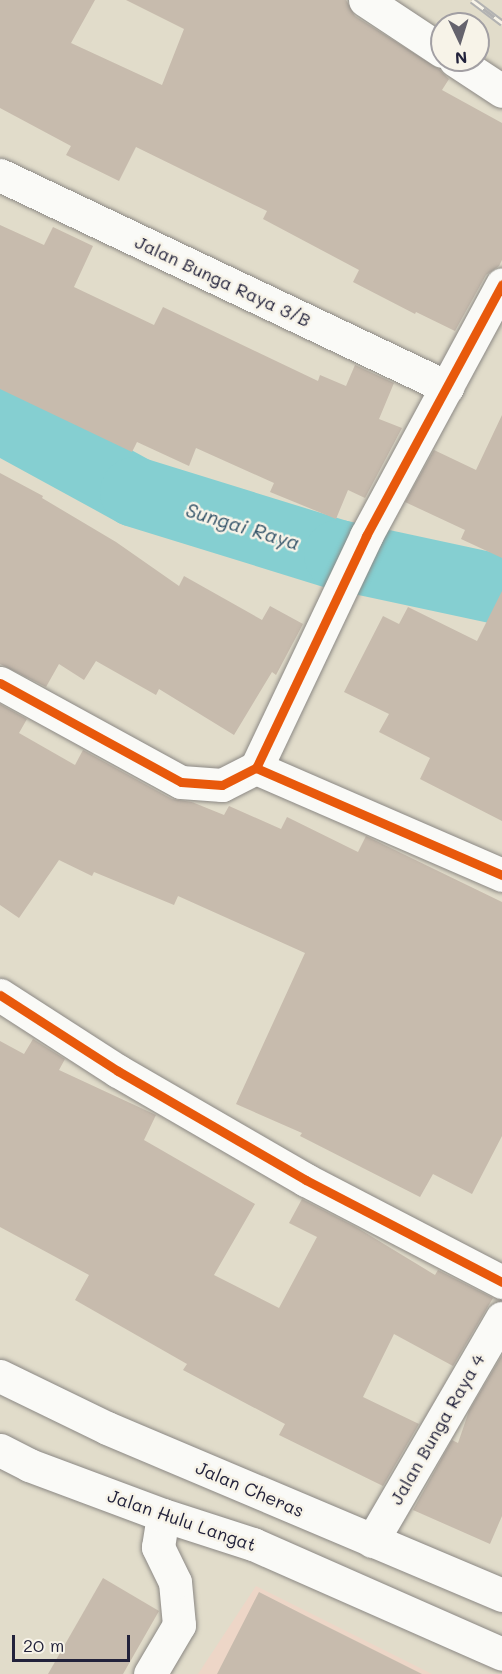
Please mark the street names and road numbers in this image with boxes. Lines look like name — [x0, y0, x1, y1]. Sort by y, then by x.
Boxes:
street label: Jalan Bunga Raya 3/B — [132, 231, 314, 331]
street label: Jalan Bunga Raya 4 — [385, 1350, 489, 1508]
street label: Jalan Cheras — [193, 1456, 307, 1522]
street label: Jalan Hulu Langat — [105, 1484, 259, 1556]

